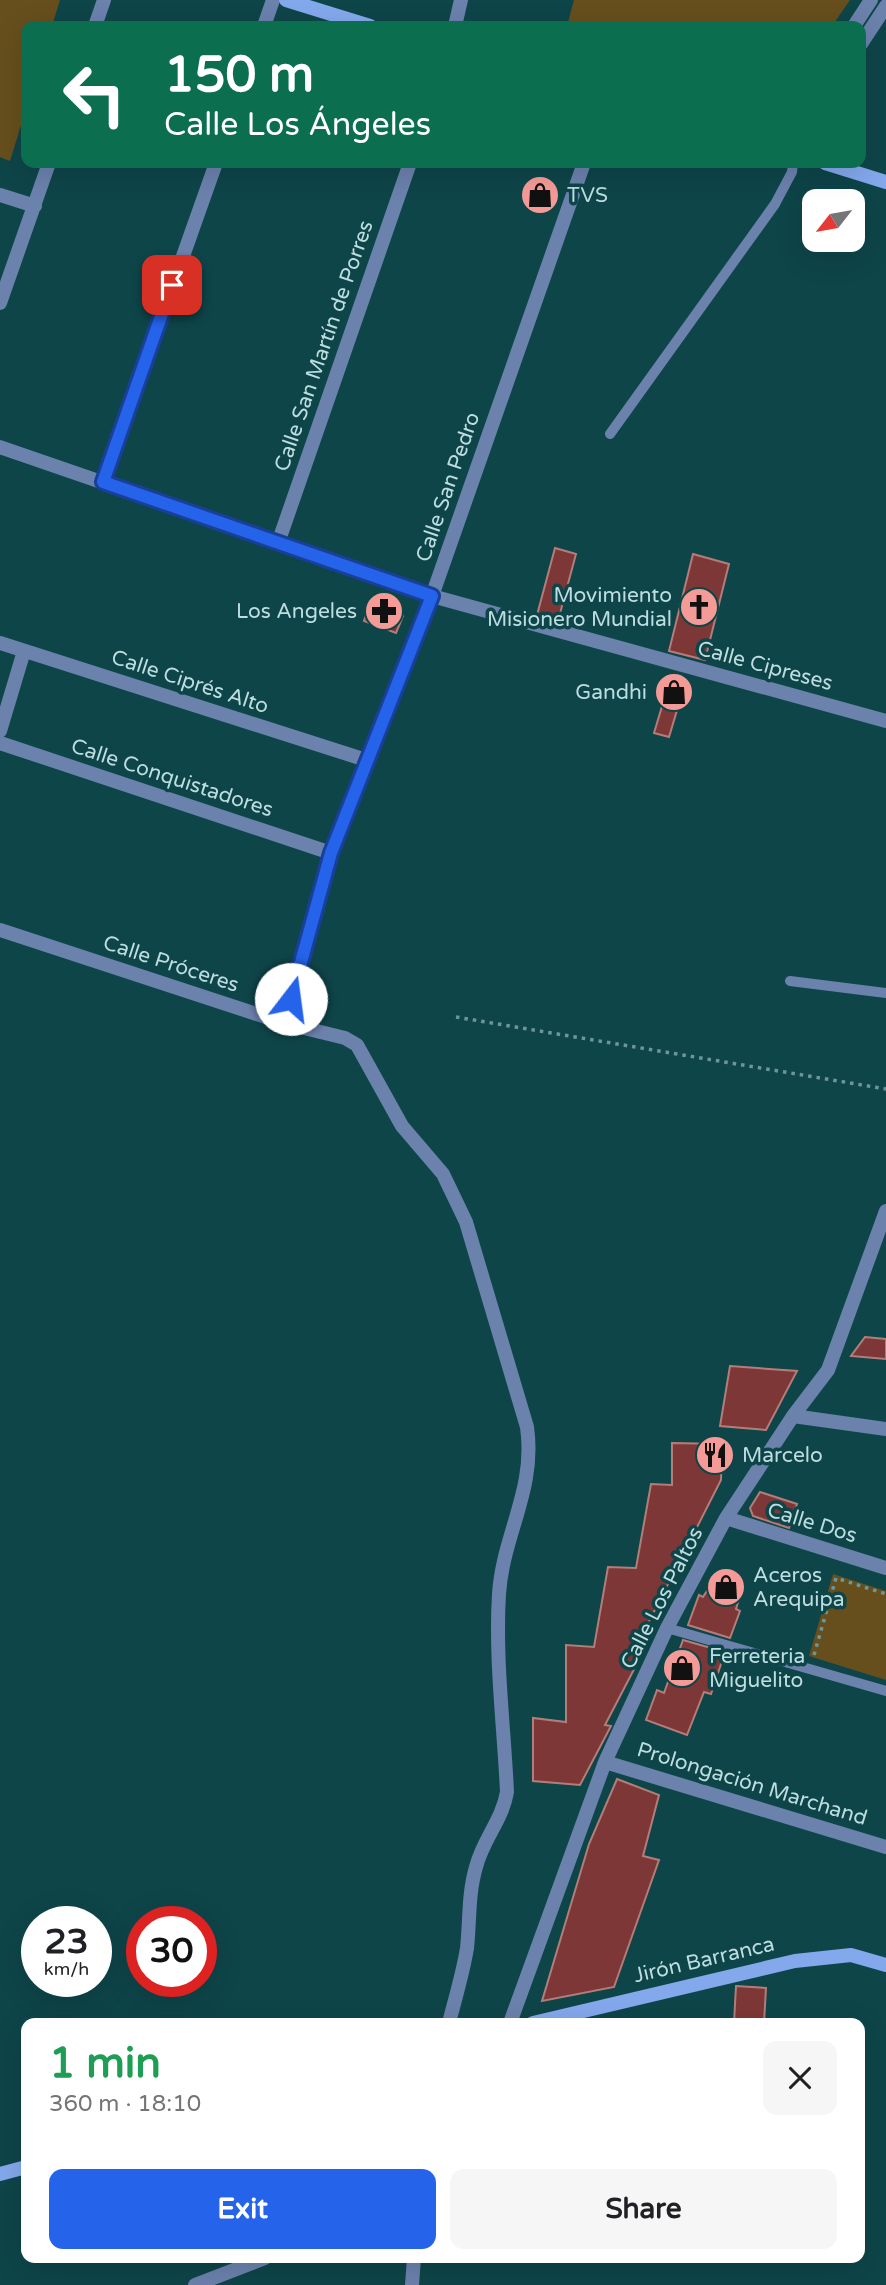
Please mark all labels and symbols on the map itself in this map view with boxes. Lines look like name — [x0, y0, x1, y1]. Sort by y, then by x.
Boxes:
shop icon: TVS — [519, 174, 561, 216]
place label: TVS — [567, 183, 608, 208]
north arrow — [802, 189, 864, 252]
street label: Calle San Martín de Porres — [269, 217, 379, 475]
pin — [142, 255, 202, 315]
street label: Calle San Pedro — [411, 409, 485, 565]
place label: Movimiento Misionero Mundial — [487, 583, 672, 632]
church icon: Movimiento Misionero Mundial — [678, 586, 720, 628]
pharmacy icon: Los Angeles — [363, 590, 405, 632]
place label: Los Angeles — [236, 599, 357, 624]
street label: Calle Cipreses — [695, 636, 835, 696]
street label: Calle Ciprés Alto — [108, 645, 272, 719]
shop icon: Gandhi — [653, 671, 695, 713]
place label: Gandhi — [575, 680, 647, 705]
street label: Calle Conquistadores — [68, 734, 276, 822]
street label: Calle Próceres — [100, 930, 242, 998]
position arrow — [254, 962, 328, 1036]
restaurant icon: Marcelo — [694, 1434, 736, 1476]
place label: Marcelo — [742, 1443, 823, 1468]
street label: Calle Dos — [764, 1498, 860, 1548]
street label: Calle Los Paltos — [615, 1523, 709, 1673]
place label: Aceros Arequipa — [753, 1563, 844, 1612]
shop icon: Aceros Arequipa — [705, 1566, 747, 1608]
place label: Ferreteria Miguelito — [709, 1644, 805, 1693]
shop icon: Ferreteria Miguelito — [661, 1647, 703, 1689]
street label: Prolongación Marchand — [634, 1737, 870, 1831]
speed limit sign: 30 — [126, 1906, 217, 1997]
street label: Jirón Barranca — [631, 1932, 777, 1988]

